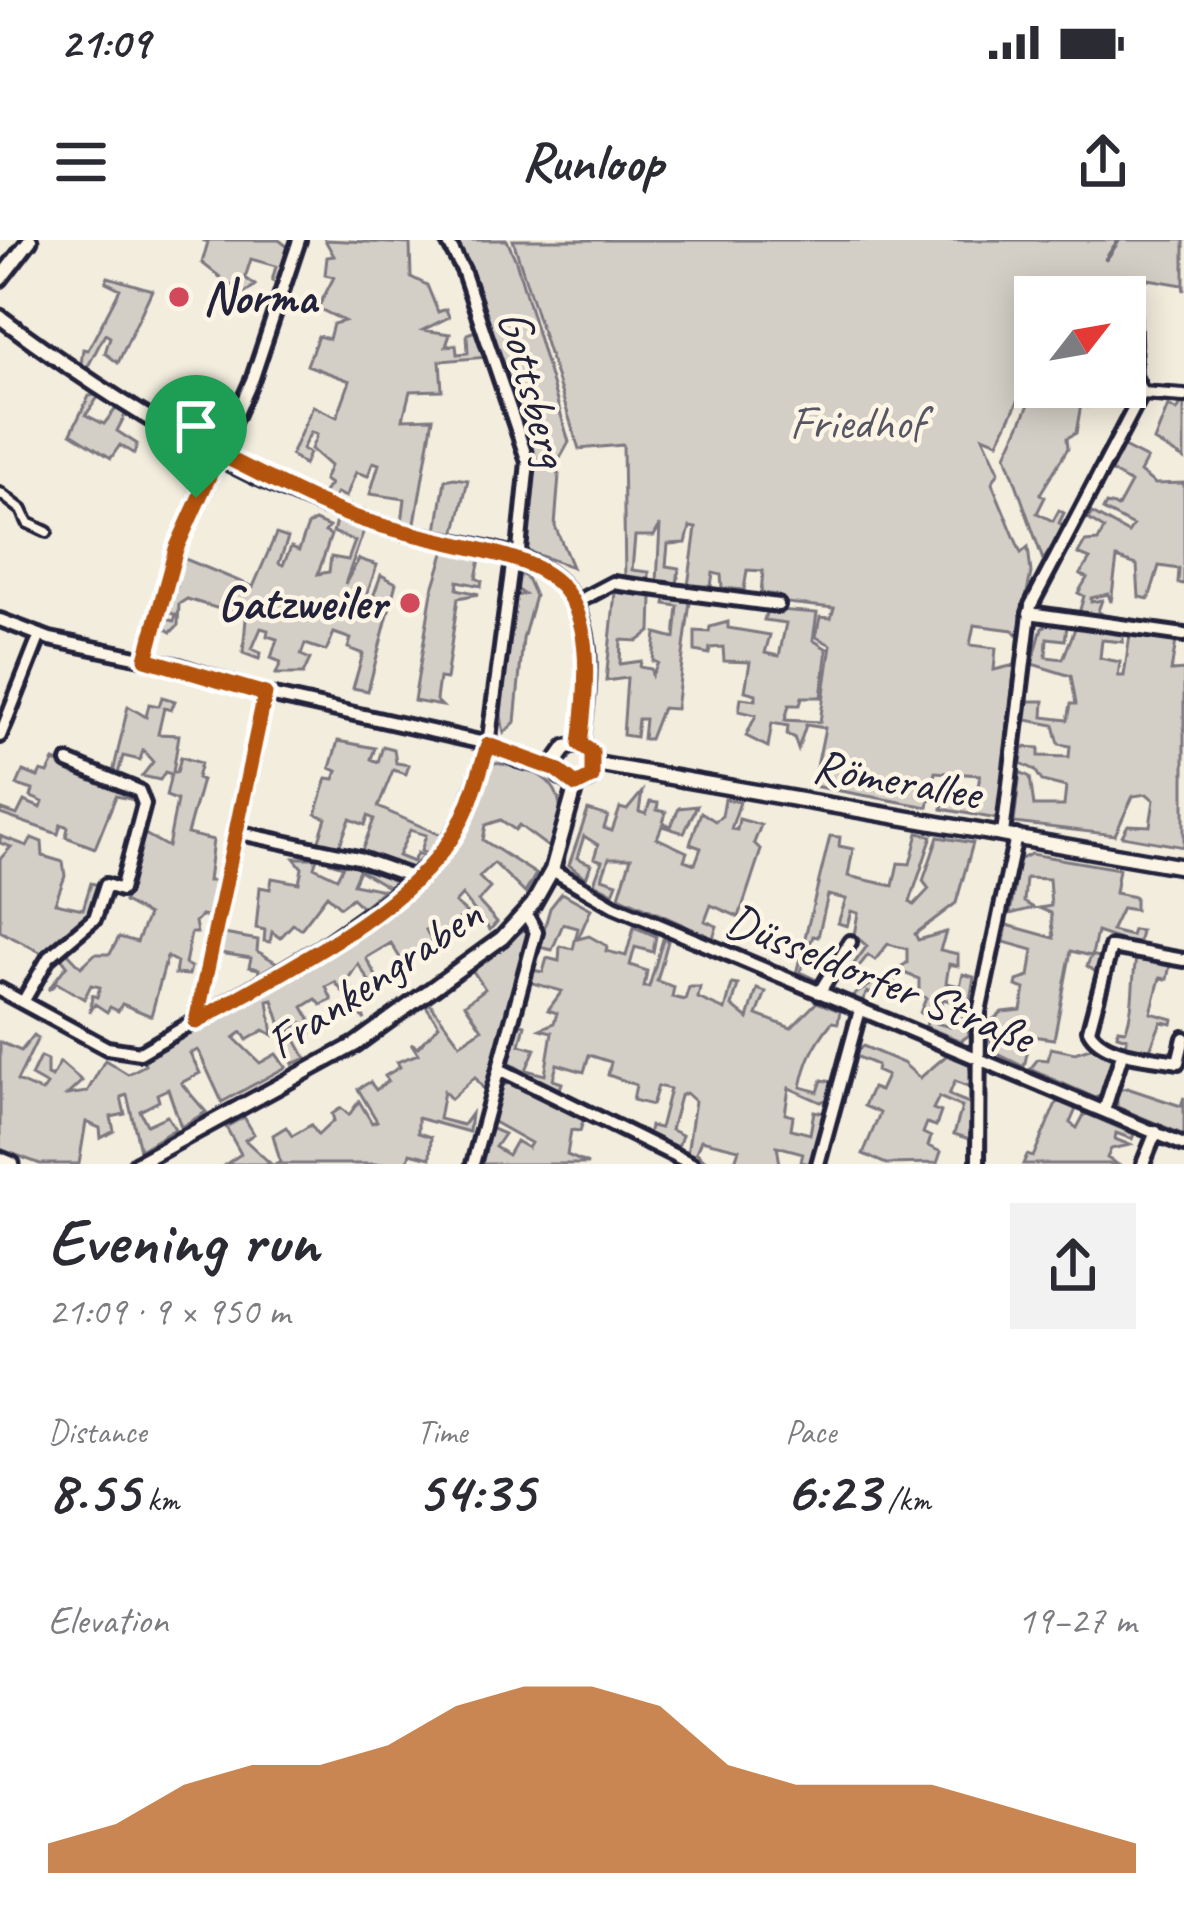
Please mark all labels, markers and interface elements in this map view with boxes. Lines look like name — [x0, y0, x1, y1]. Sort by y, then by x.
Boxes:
text: 21:09 — [60, 14, 149, 71]
text: Runloop — [521, 128, 663, 196]
icon: menu — [48, 129, 114, 195]
icon: share — [1070, 129, 1136, 195]
place label: Norma — [203, 267, 320, 327]
north arrow — [1014, 276, 1146, 408]
map controls — [1014, 276, 1146, 408]
marker: Norma — [166, 284, 192, 310]
street label: Gottsberg — [484, 303, 584, 476]
pin — [145, 375, 247, 498]
park label: Friedhof — [790, 392, 935, 452]
icon: arrive — [163, 393, 229, 459]
place label: Gatzweiler — [218, 573, 391, 633]
marker: Gatzweiler — [397, 590, 423, 616]
street label: Römerallee — [808, 735, 989, 824]
street label: Frankengraben — [255, 884, 494, 1072]
street label: Düsseldorfer Straße — [718, 889, 1045, 1068]
text: Evening run — [48, 1200, 318, 1283]
button: share — [1010, 1203, 1136, 1329]
text: 21:09 · 9 × 950 m — [48, 1287, 290, 1336]
text: Distance — [48, 1411, 146, 1453]
text: Time — [417, 1411, 467, 1453]
text: Pace — [785, 1411, 836, 1453]
text: 8.55 — [48, 1453, 139, 1529]
text: 54:35 — [417, 1453, 535, 1529]
text: 6:23 — [785, 1453, 879, 1529]
text: km — [139, 1479, 179, 1521]
text: /km — [879, 1479, 931, 1521]
text: Elevation — [48, 1596, 168, 1645]
text: 19–27 m — [1017, 1596, 1136, 1645]

